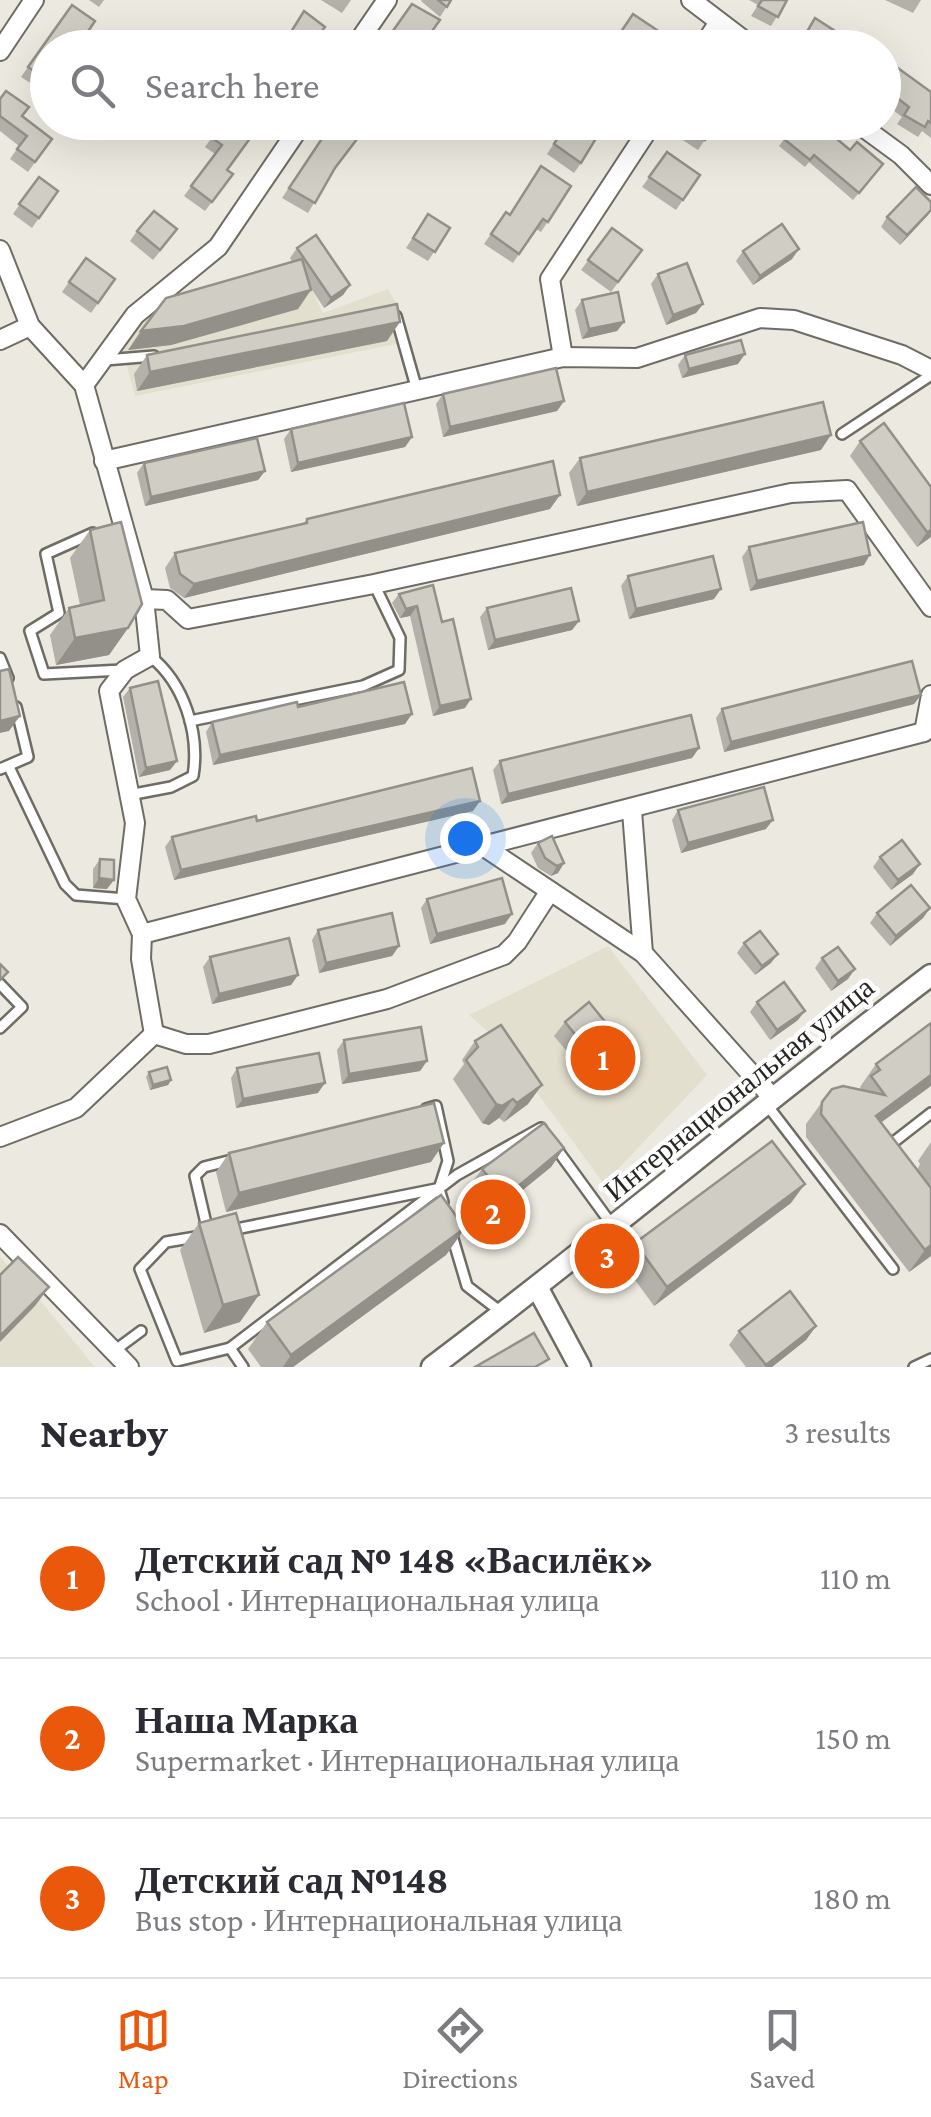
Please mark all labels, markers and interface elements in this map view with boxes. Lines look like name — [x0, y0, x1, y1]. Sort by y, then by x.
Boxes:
search box — [30, 30, 901, 140]
icon: search — [65, 58, 120, 113]
text: Search here — [145, 64, 319, 106]
your location — [440, 813, 491, 864]
street label: Интернациональная улица — [597, 970, 880, 1207]
pin: 1 — [570, 1020, 636, 1096]
pin: 2 — [460, 1174, 526, 1250]
pin: 3 — [574, 1218, 640, 1294]
text: Nearby — [40, 1409, 168, 1456]
text: 3 results — [784, 1414, 891, 1450]
text: Детский сад № 148 «Василёк» — [135, 1539, 654, 1581]
text: 1 — [67, 1560, 78, 1596]
text: 110 m — [820, 1560, 891, 1596]
text: School · Интернациональная улица — [135, 1582, 599, 1618]
text: Наша Марка — [135, 1699, 358, 1741]
text: 2 — [64, 1720, 81, 1756]
text: 150 m — [815, 1720, 891, 1756]
text: Supermarket · Интернациональная улица — [135, 1742, 679, 1778]
text: Детский сад №148 — [135, 1859, 448, 1901]
text: 3 — [65, 1880, 80, 1916]
text: 180 m — [813, 1880, 891, 1916]
text: Bus stop · Интернациональная улица — [135, 1902, 623, 1938]
tab: Map — [116, 2003, 171, 2094]
tab: Directions — [402, 2003, 518, 2094]
tab: Saved — [750, 2003, 815, 2094]

